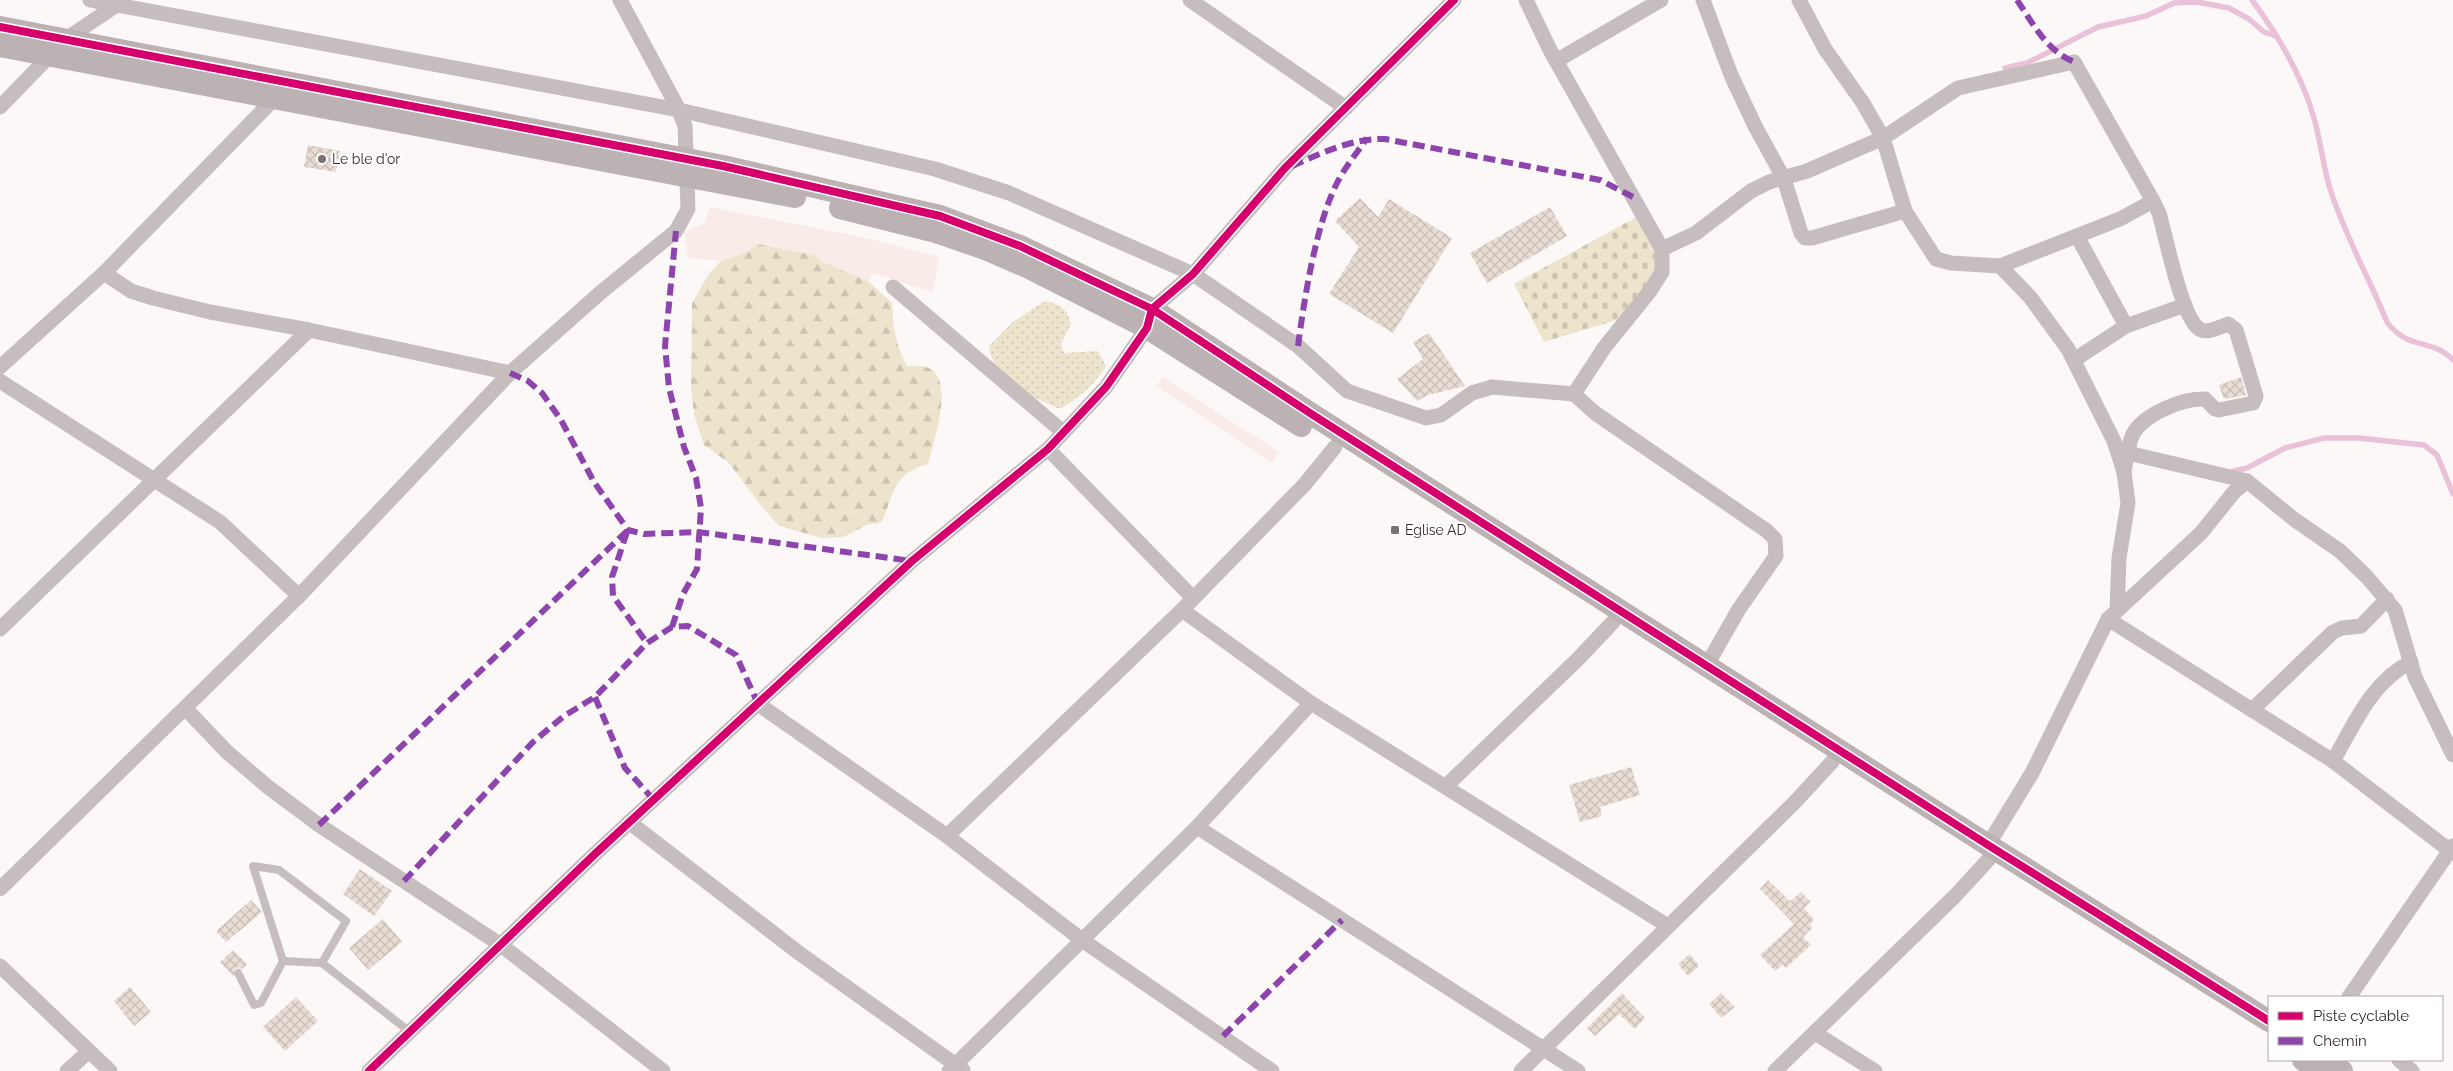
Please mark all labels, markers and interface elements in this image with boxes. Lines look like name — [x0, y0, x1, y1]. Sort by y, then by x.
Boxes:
place label: Le ble d'or — [332, 151, 400, 167]
marker: Le ble d'or — [316, 153, 328, 165]
place label: Eglise AD — [1405, 522, 1466, 538]
marker: Eglise AD — [1389, 524, 1401, 536]
legend — [2268, 996, 2443, 1061]
text: Piste cyclable — [2313, 1007, 2409, 1025]
text: Chemin — [2313, 1032, 2367, 1050]

